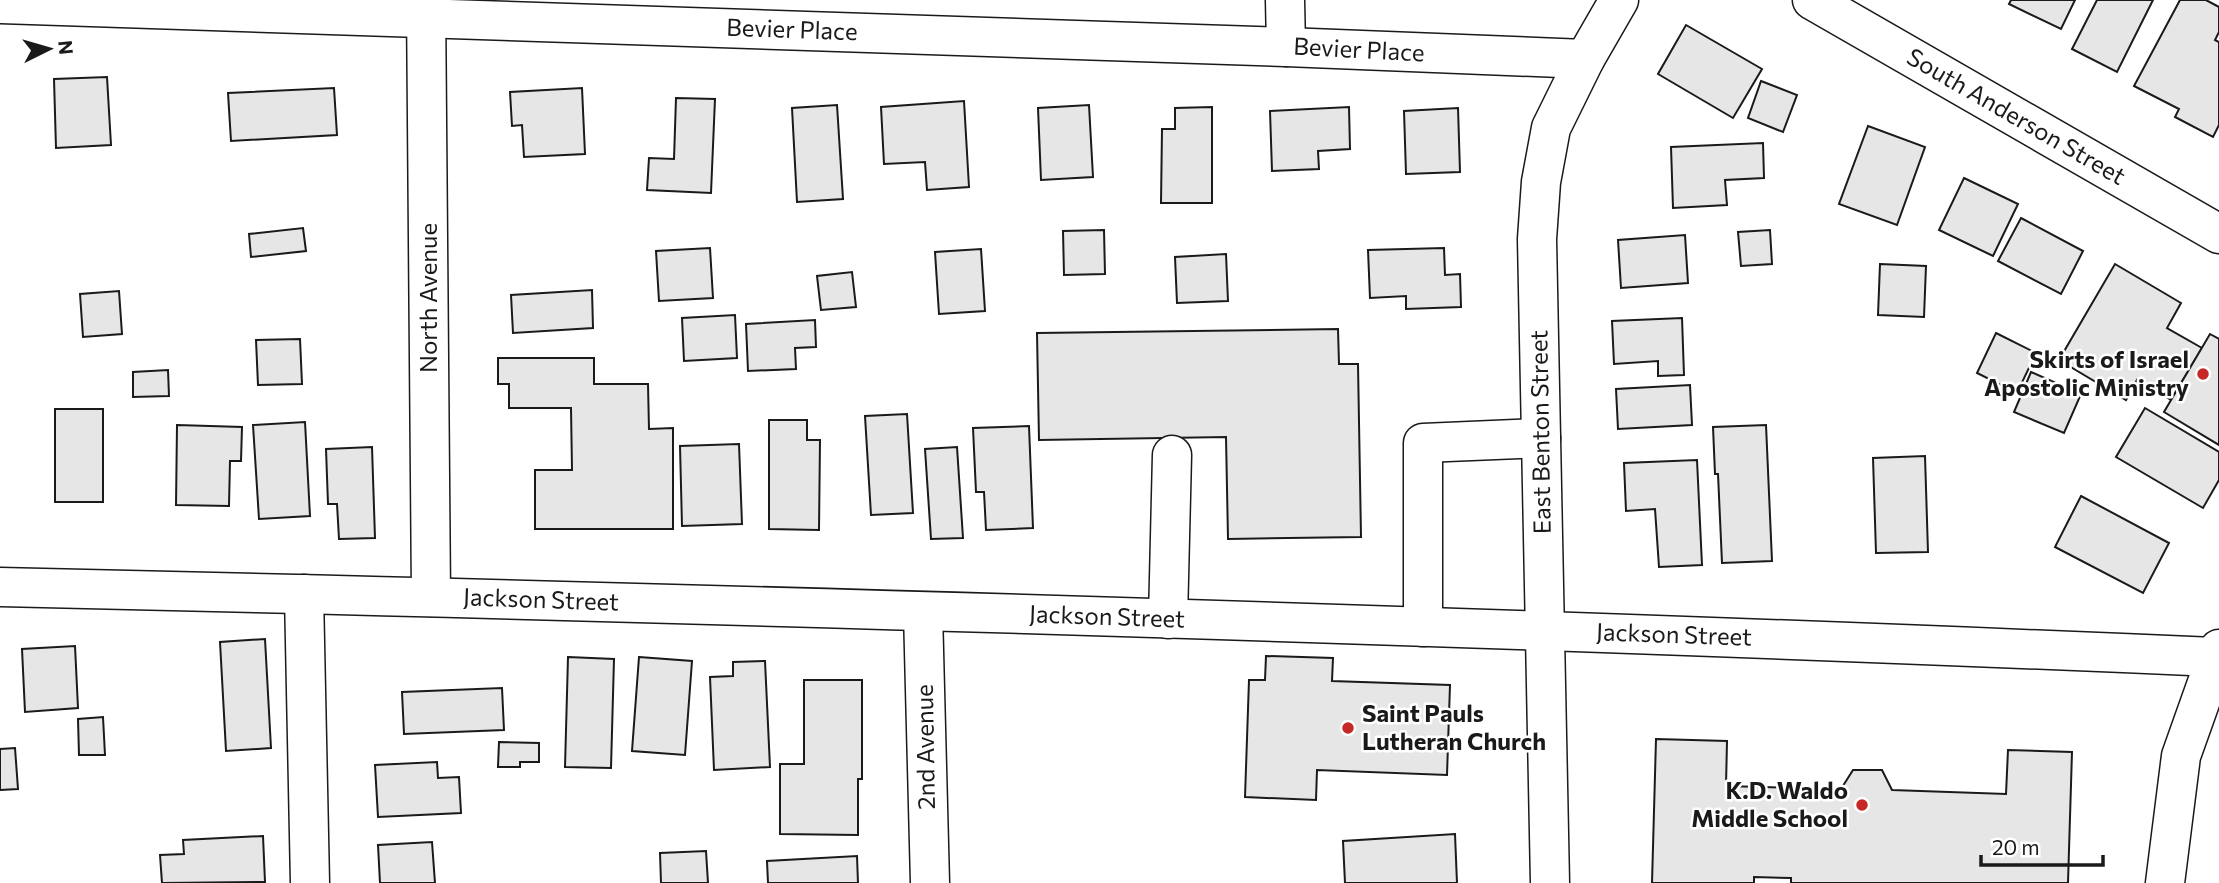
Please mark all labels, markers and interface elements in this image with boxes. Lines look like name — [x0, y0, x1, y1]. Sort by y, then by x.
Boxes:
street label: Bevier Place — [726, 12, 858, 45]
north arrow — [14, 14, 84, 84]
street label: Bevier Place — [1293, 31, 1425, 66]
text: N — [54, 39, 79, 56]
street label: South Anderson Street — [1902, 41, 2131, 190]
street label: North Avenue — [413, 223, 442, 373]
street label: East Benton Street — [1523, 330, 1556, 534]
place label: Skirts of Israel Apostolic Ministry — [1984, 344, 2189, 401]
marker: Skirts of Israel Apostolic Ministry — [2195, 366, 2211, 382]
street label: Jackson Street — [463, 581, 620, 616]
street label: Jackson Street — [1029, 598, 1186, 633]
street label: Jackson Street — [1596, 616, 1753, 651]
street label: 2nd Avenue — [909, 684, 940, 810]
place label: Saint Pauls Lutheran Church — [1362, 698, 1546, 755]
marker: Saint Pauls Lutheran Church — [1340, 720, 1356, 736]
place label: K.D. Waldo Middle School — [1691, 775, 1848, 832]
marker: K.D. Waldo Middle School — [1854, 797, 1870, 813]
scale bar — [1981, 824, 2104, 868]
text: 20 m — [1992, 834, 2040, 859]

